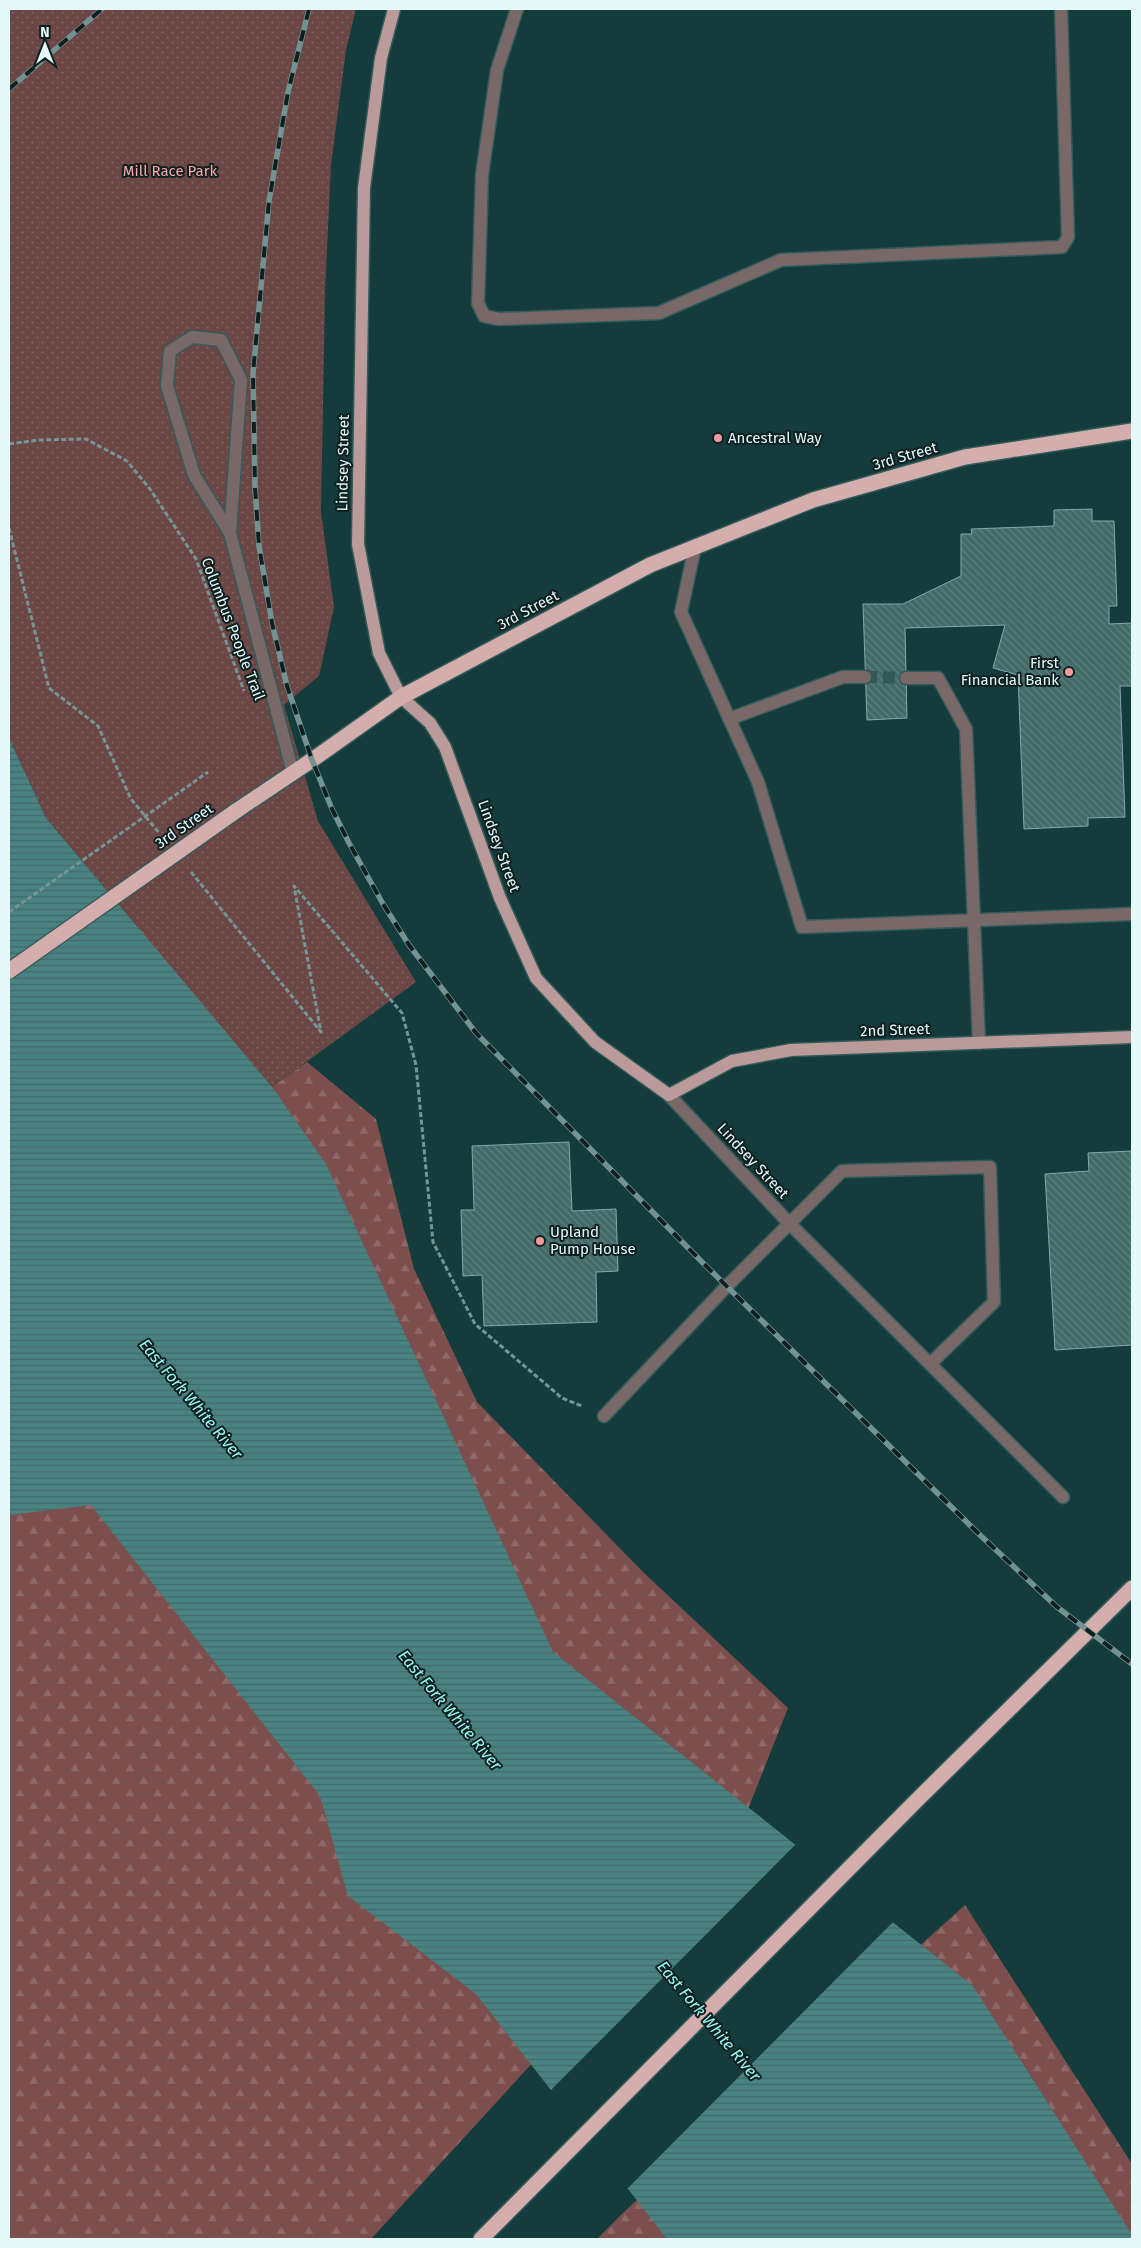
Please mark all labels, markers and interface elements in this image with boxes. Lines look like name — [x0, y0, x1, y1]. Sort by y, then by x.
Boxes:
north arrow — [20, 20, 70, 70]
text: N — [40, 24, 50, 41]
park label: Mill Race Park — [123, 162, 217, 180]
street label: Lindsey Street — [333, 414, 353, 511]
place label: Ancestral Way — [728, 429, 822, 447]
marker: Ancestral Way — [712, 432, 724, 444]
street label: 3rd Street — [871, 438, 940, 474]
street label: Columbus People Trail — [197, 555, 269, 703]
street label: 3rd Street — [494, 586, 562, 634]
place label: First Financial Bank — [961, 654, 1060, 689]
marker: First Financial Bank — [1063, 666, 1075, 678]
street label: Lindsey Street — [474, 798, 524, 895]
street label: 3rd Street — [152, 799, 217, 852]
street label: 2nd Street — [860, 1020, 931, 1040]
street label: Lindsey Street — [713, 1120, 793, 1203]
place label: Upland Pump House — [550, 1223, 636, 1258]
marker: Upland Pump House — [534, 1235, 546, 1247]
water label: East Fork White River — [135, 1335, 247, 1463]
water label: East Fork White River — [394, 1646, 506, 1774]
water label: East Fork White River — [653, 1957, 765, 2085]

